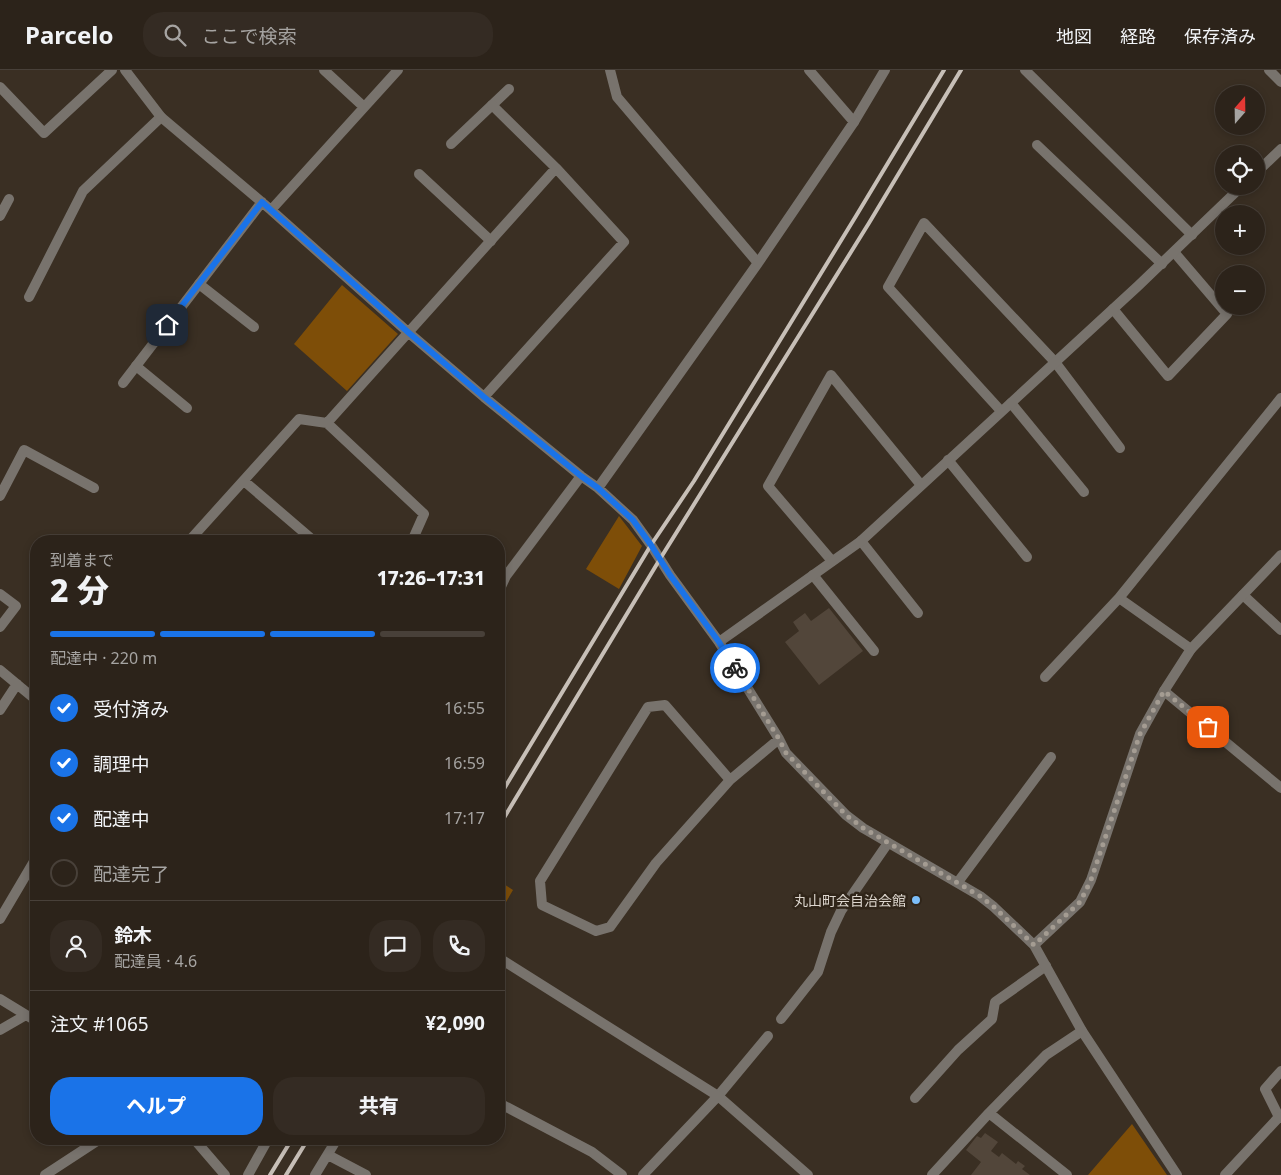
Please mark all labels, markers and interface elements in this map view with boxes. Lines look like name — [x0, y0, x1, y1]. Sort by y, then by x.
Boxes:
search box — [143, 12, 493, 57]
text: Parcelo — [25, 18, 113, 51]
icon: search — [161, 21, 189, 49]
text: ここで検索 — [201, 23, 296, 49]
text: 地図 — [1056, 24, 1092, 48]
text: 経路 — [1120, 24, 1156, 48]
text: 保存済み — [1184, 24, 1256, 48]
north arrow — [1215, 85, 1265, 135]
map controls — [1215, 85, 1265, 315]
button: locate — [1215, 145, 1265, 195]
button: + — [1215, 205, 1265, 255]
button: − — [1215, 265, 1265, 315]
pin — [146, 304, 188, 346]
icon: home — [153, 311, 181, 339]
text: 到着まで — [50, 549, 114, 571]
text: 17:26–17:31 — [377, 565, 485, 591]
text: 2 分 — [50, 568, 109, 611]
courier — [710, 643, 760, 693]
text: 配達中 · 220 m — [50, 647, 157, 669]
icon: bike — [721, 654, 749, 682]
icon: check — [50, 694, 78, 722]
text: 受付済み — [93, 696, 169, 722]
text: 16:55 — [444, 697, 485, 719]
pin — [1187, 706, 1229, 748]
icon: bag — [1194, 713, 1222, 741]
icon: check — [50, 749, 78, 777]
text: 調理中 — [93, 751, 150, 777]
text: 16:59 — [444, 752, 485, 774]
icon: check — [50, 804, 78, 832]
text: 配達中 — [93, 806, 150, 832]
text: 17:17 — [444, 807, 485, 829]
text: 配達完了 — [93, 861, 169, 887]
place label: 丸山町会自治会館 — [794, 891, 906, 910]
marker: 丸山町会自治会館 — [910, 894, 922, 906]
button: person — [50, 920, 102, 972]
button: chat — [369, 920, 421, 972]
button: phone — [433, 920, 485, 972]
text: 鈴木 — [114, 922, 152, 948]
text: 配達員 · 4.6 — [114, 950, 197, 972]
text: ¥2,090 — [425, 1010, 485, 1036]
text: 注文 #1065 — [50, 1011, 149, 1037]
button: ヘルプ — [50, 1077, 263, 1135]
button: 共有 — [273, 1077, 485, 1135]

